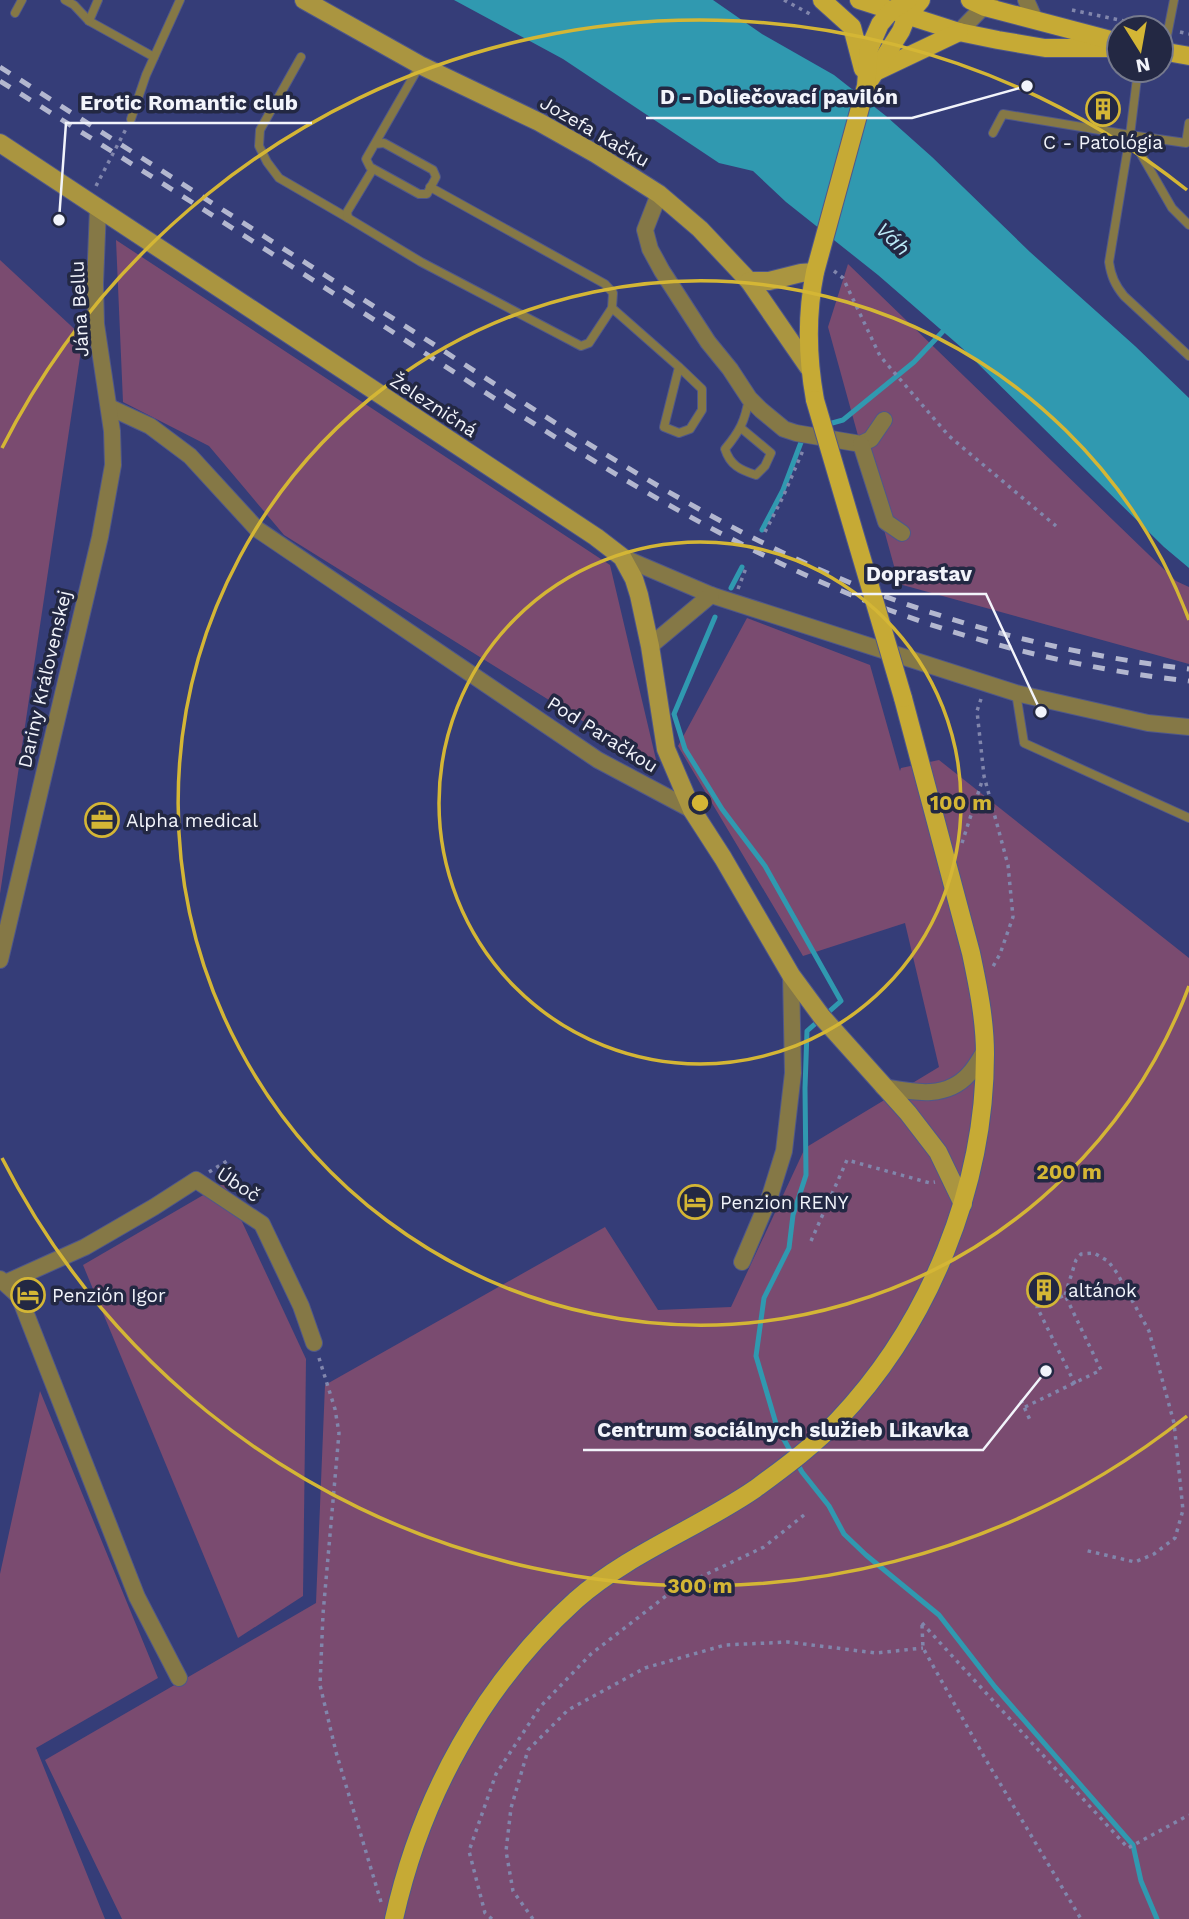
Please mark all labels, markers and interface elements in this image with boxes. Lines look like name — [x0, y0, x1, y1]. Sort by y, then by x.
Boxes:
north arrow — [1105, 14, 1175, 84]
text: N — [1134, 53, 1152, 78]
callout: D - Doliečovací pavilón — [646, 76, 912, 118]
callout: Erotic Romantic club — [66, 81, 312, 123]
text: D - Doliečovací pavilón — [660, 84, 898, 109]
text: Erotic Romantic club — [80, 90, 298, 115]
building icon: C - Patológia — [1084, 90, 1122, 128]
street label: Jozefa Kačku — [536, 91, 654, 172]
place label: C - Patológia — [1043, 131, 1163, 154]
water label: Váh — [871, 217, 916, 261]
street label: Jána Bellu — [65, 260, 94, 358]
street label: Železničná — [386, 369, 482, 442]
callout: Doprastav — [852, 552, 986, 594]
text: Doprastav — [866, 561, 972, 586]
street label: Dariny Kráľovenskej — [13, 588, 76, 770]
street label: Pod Paračkou — [543, 691, 662, 778]
text: 100 m — [930, 790, 992, 815]
centre of rings — [688, 791, 712, 815]
office icon: Alpha medical — [83, 801, 121, 839]
place label: Alpha medical — [126, 809, 258, 832]
text: 200 m — [1036, 1159, 1102, 1184]
street label: Úboč — [213, 1162, 265, 1207]
hotel icon: Penzion RENY — [676, 1183, 714, 1221]
place label: Penzion RENY — [720, 1191, 849, 1214]
building icon: altánok — [1025, 1271, 1063, 1309]
hotel icon: Penzión Igor — [9, 1276, 47, 1314]
place label: altánok — [1068, 1279, 1137, 1302]
place label: Penzión Igor — [52, 1284, 166, 1307]
callout: Centrum sociálnych služieb Likavka — [583, 1408, 983, 1450]
text: Centrum sociálnych služieb Likavka — [597, 1417, 970, 1442]
text: 300 m — [667, 1573, 733, 1598]

